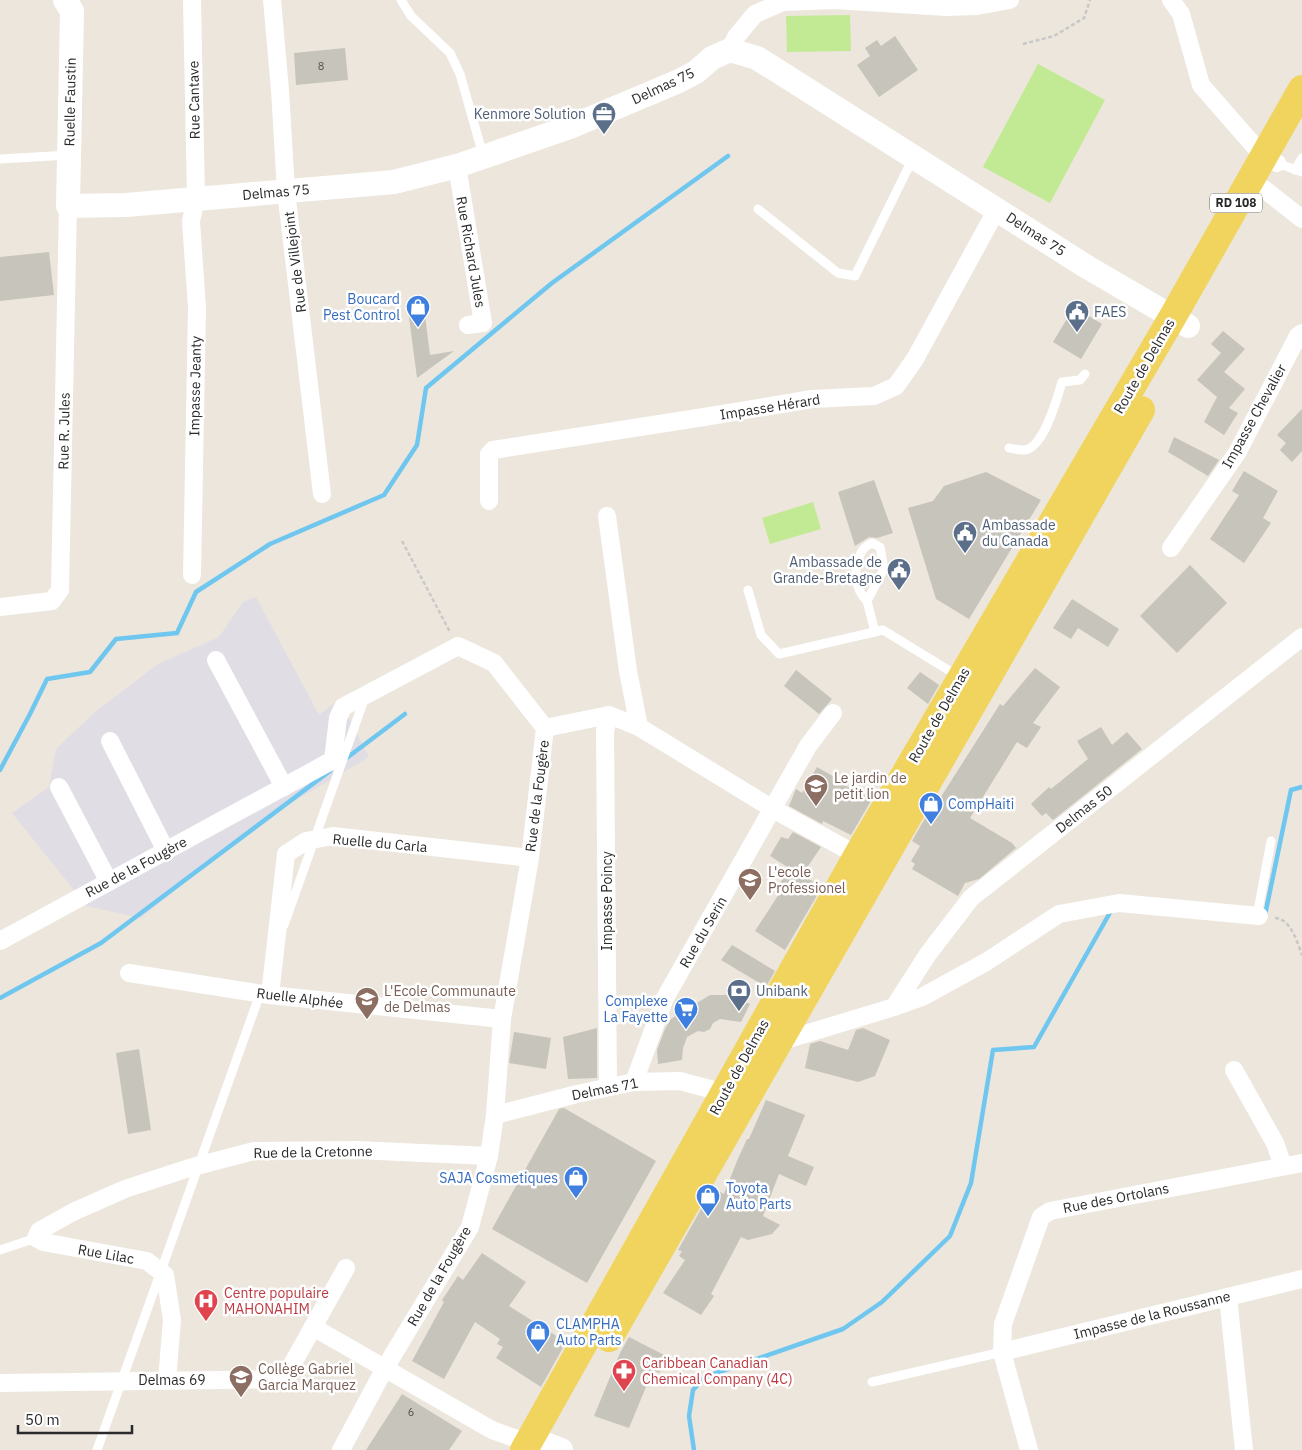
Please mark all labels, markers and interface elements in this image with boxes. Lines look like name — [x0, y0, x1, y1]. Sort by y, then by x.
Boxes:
street label: Ruelle Faustin — [60, 57, 80, 147]
house number: 8 — [318, 59, 324, 73]
street label: Rue Cantave — [184, 60, 204, 140]
street label: Delmas 75 — [629, 64, 697, 108]
office icon: Kenmore Solution — [591, 101, 617, 135]
place label: Kenmore Solution — [474, 105, 586, 123]
street label: Delmas 75 — [242, 180, 310, 204]
road number: RD 108 — [1210, 194, 1262, 212]
street label: Rue Richard Jules — [452, 195, 490, 309]
street label: Delmas 75 — [1003, 208, 1069, 260]
street label: Rue de Villejoint — [280, 210, 310, 314]
place label: Boucard Pest Control — [323, 290, 400, 324]
shop icon: Boucard Pest Control — [405, 294, 431, 328]
public building icon: FAES — [1064, 299, 1090, 333]
place label: FAES — [1094, 303, 1126, 321]
street label: Route de Delmas — [1109, 315, 1179, 417]
street label: Impasse Jeanty — [185, 336, 205, 436]
street label: Impasse Chevalier — [1218, 361, 1290, 471]
street label: Impasse Hérard — [719, 390, 821, 424]
street label: Rue R. Jules — [54, 392, 74, 470]
place label: Ambassade du Canada — [982, 516, 1056, 550]
public building icon: Ambassade du Canada — [952, 520, 978, 554]
place label: Ambassade de Grande-Bretagne — [773, 553, 882, 587]
public building icon: Ambassade de Grande-Bretagne — [886, 557, 912, 591]
street label: Route de Delmas — [904, 664, 974, 766]
street label: Rue de la Fougère — [521, 739, 553, 853]
place label: Le jardin de petit lion — [834, 769, 907, 803]
school or university icon: Le jardin de petit lion — [803, 773, 829, 807]
street label: Delmas 50 — [1052, 781, 1116, 837]
shop icon: CompHaiti — [918, 791, 944, 825]
place label: CompHaiti — [948, 795, 1014, 813]
street label: Ruelle du Carla — [332, 830, 429, 856]
street label: Rue de la Fougère — [82, 832, 190, 901]
street label: Impasse Poincy — [598, 851, 616, 951]
place label: L'ecole Professionel — [768, 863, 846, 897]
school or university icon: L'ecole Professionel — [737, 867, 763, 901]
street label: Rue du Serin — [675, 893, 731, 971]
bank icon: Unibank — [726, 978, 752, 1012]
place label: L'Ecole Communaute de Delmas — [384, 982, 516, 1016]
place label: Unibank — [756, 982, 808, 1000]
street label: Ruelle Alphée — [256, 984, 345, 1012]
school or university icon: L'Ecole Communaute de Delmas — [354, 986, 380, 1020]
place label: Complexe La Fayette — [604, 992, 668, 1026]
supermarket icon: Complexe La Fayette — [673, 996, 699, 1030]
street label: Route de Delmas — [705, 1016, 773, 1118]
street label: Delmas 71 — [570, 1074, 640, 1104]
street label: Rue de la Cretonne — [253, 1142, 373, 1162]
shop icon: SAJA Cosmetiques — [563, 1165, 589, 1199]
place label: SAJA Cosmetiques — [439, 1169, 558, 1187]
place label: Toyota Auto Parts — [726, 1179, 792, 1213]
street label: Rue des Ortolans — [1061, 1179, 1171, 1217]
shop icon: Toyota Auto Parts — [695, 1183, 721, 1217]
street label: Rue de la Fougère — [403, 1222, 475, 1329]
street label: Rue Lilac — [76, 1240, 136, 1268]
place label: Centre populaire MAHONAHIM — [224, 1284, 329, 1318]
street label: Impasse de la Roussanne — [1072, 1287, 1232, 1343]
hospital icon: Centre populaire MAHONAHIM — [193, 1288, 219, 1322]
place label: CLAMPHA Auto Parts — [556, 1315, 622, 1349]
shop icon: CLAMPHA Auto Parts — [525, 1319, 551, 1353]
place label: Caribbean Canadian Chemical Company (4C) — [642, 1354, 793, 1388]
pharmacy icon: Caribbean Canadian Chemical Company (4C) — [611, 1358, 637, 1392]
place label: Collège Gabriel Garcia Marquez — [258, 1360, 356, 1394]
school or university icon: Collège Gabriel Garcia Marquez — [228, 1364, 254, 1398]
street label: Delmas 69 — [138, 1371, 206, 1389]
scale bar — [18, 1402, 131, 1434]
house number: 6 — [408, 1405, 414, 1419]
text: 50 m — [25, 1410, 60, 1429]

